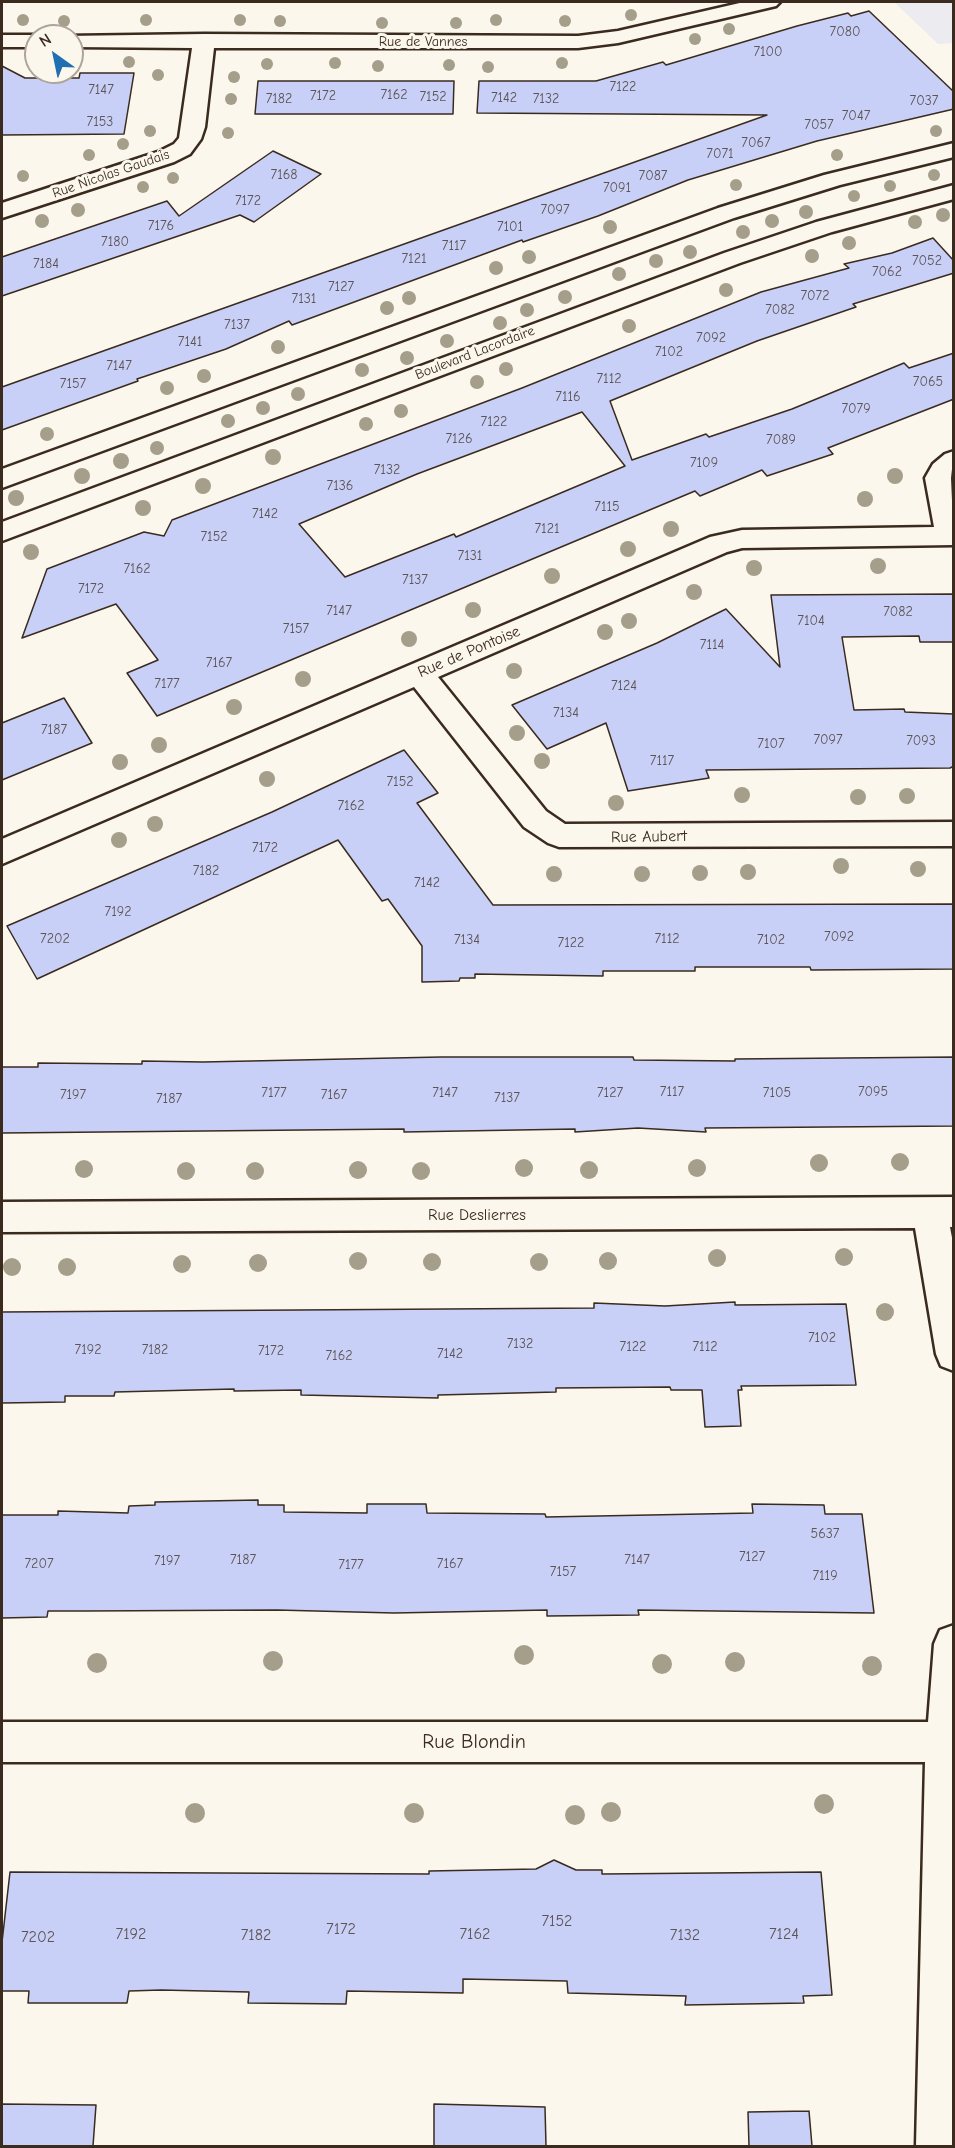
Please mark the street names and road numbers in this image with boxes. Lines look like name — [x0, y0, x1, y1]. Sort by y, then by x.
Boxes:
street label: Rue de Vannes — [379, 34, 467, 50]
street label: Rue Nicolas Gaudais — [50, 146, 172, 202]
street label: Boulevard Lacordaire — [413, 322, 537, 384]
street label: Rue de Pontoise — [415, 622, 523, 682]
street label: Rue Aubert — [611, 827, 687, 847]
street label: Rue Deslierres — [428, 1205, 526, 1225]
street label: Rue Blondin — [422, 1730, 526, 1754]

